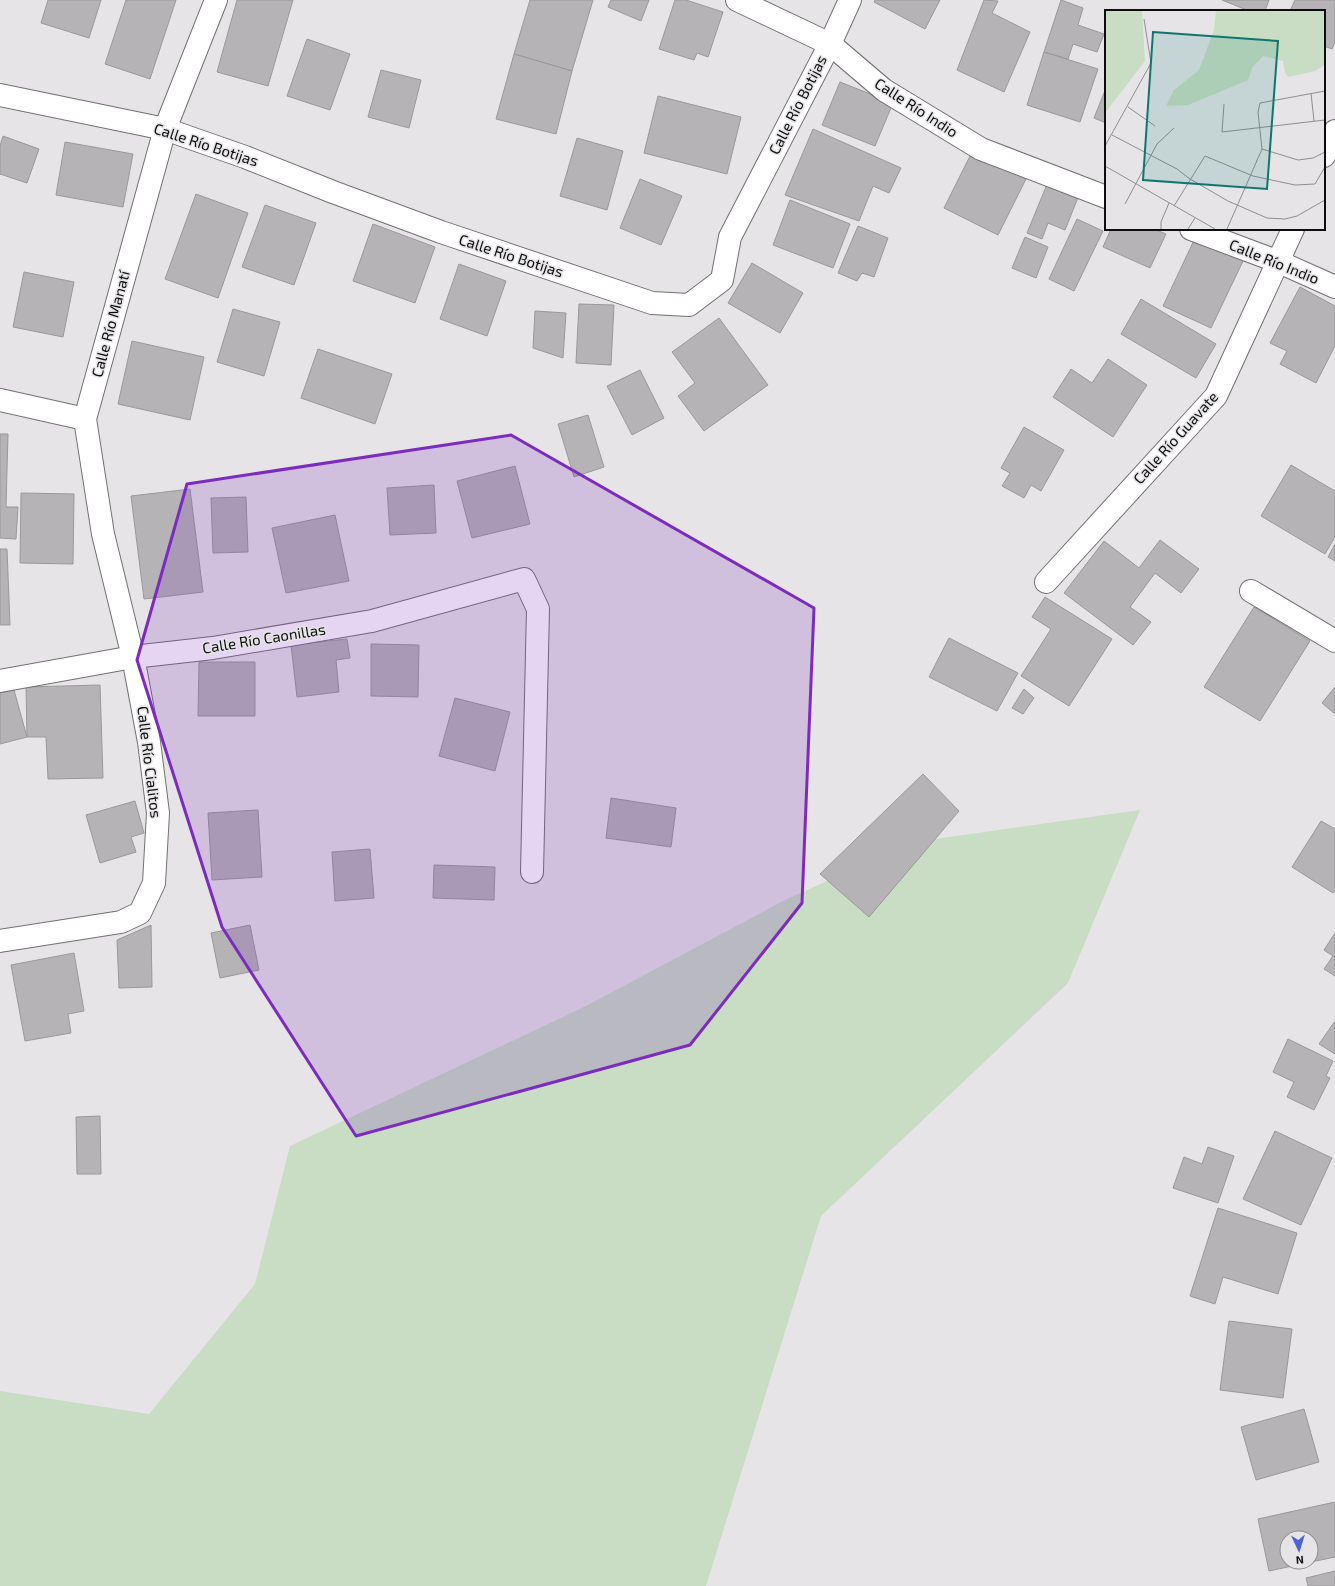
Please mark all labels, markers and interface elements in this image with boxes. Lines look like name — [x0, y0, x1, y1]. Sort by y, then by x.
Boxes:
inset map — [1105, 10, 1325, 230]
street label: Calle Río Botijas — [764, 52, 831, 158]
street label: Calle Río Indio — [872, 74, 961, 141]
street label: Calle Río Botijas — [151, 119, 261, 170]
street label: Calle Río Botijas — [456, 230, 566, 281]
street label: Calle Río Indio — [1227, 235, 1322, 287]
street label: Calle Río Manatí — [87, 267, 133, 379]
street label: Calle Río Guavate — [1129, 387, 1221, 487]
street label: Calle Río Caonillas — [201, 619, 327, 657]
street label: Calle Río Cialitos — [134, 705, 166, 819]
north arrow — [1279, 1530, 1319, 1570]
text: N — [1295, 1554, 1304, 1567]

